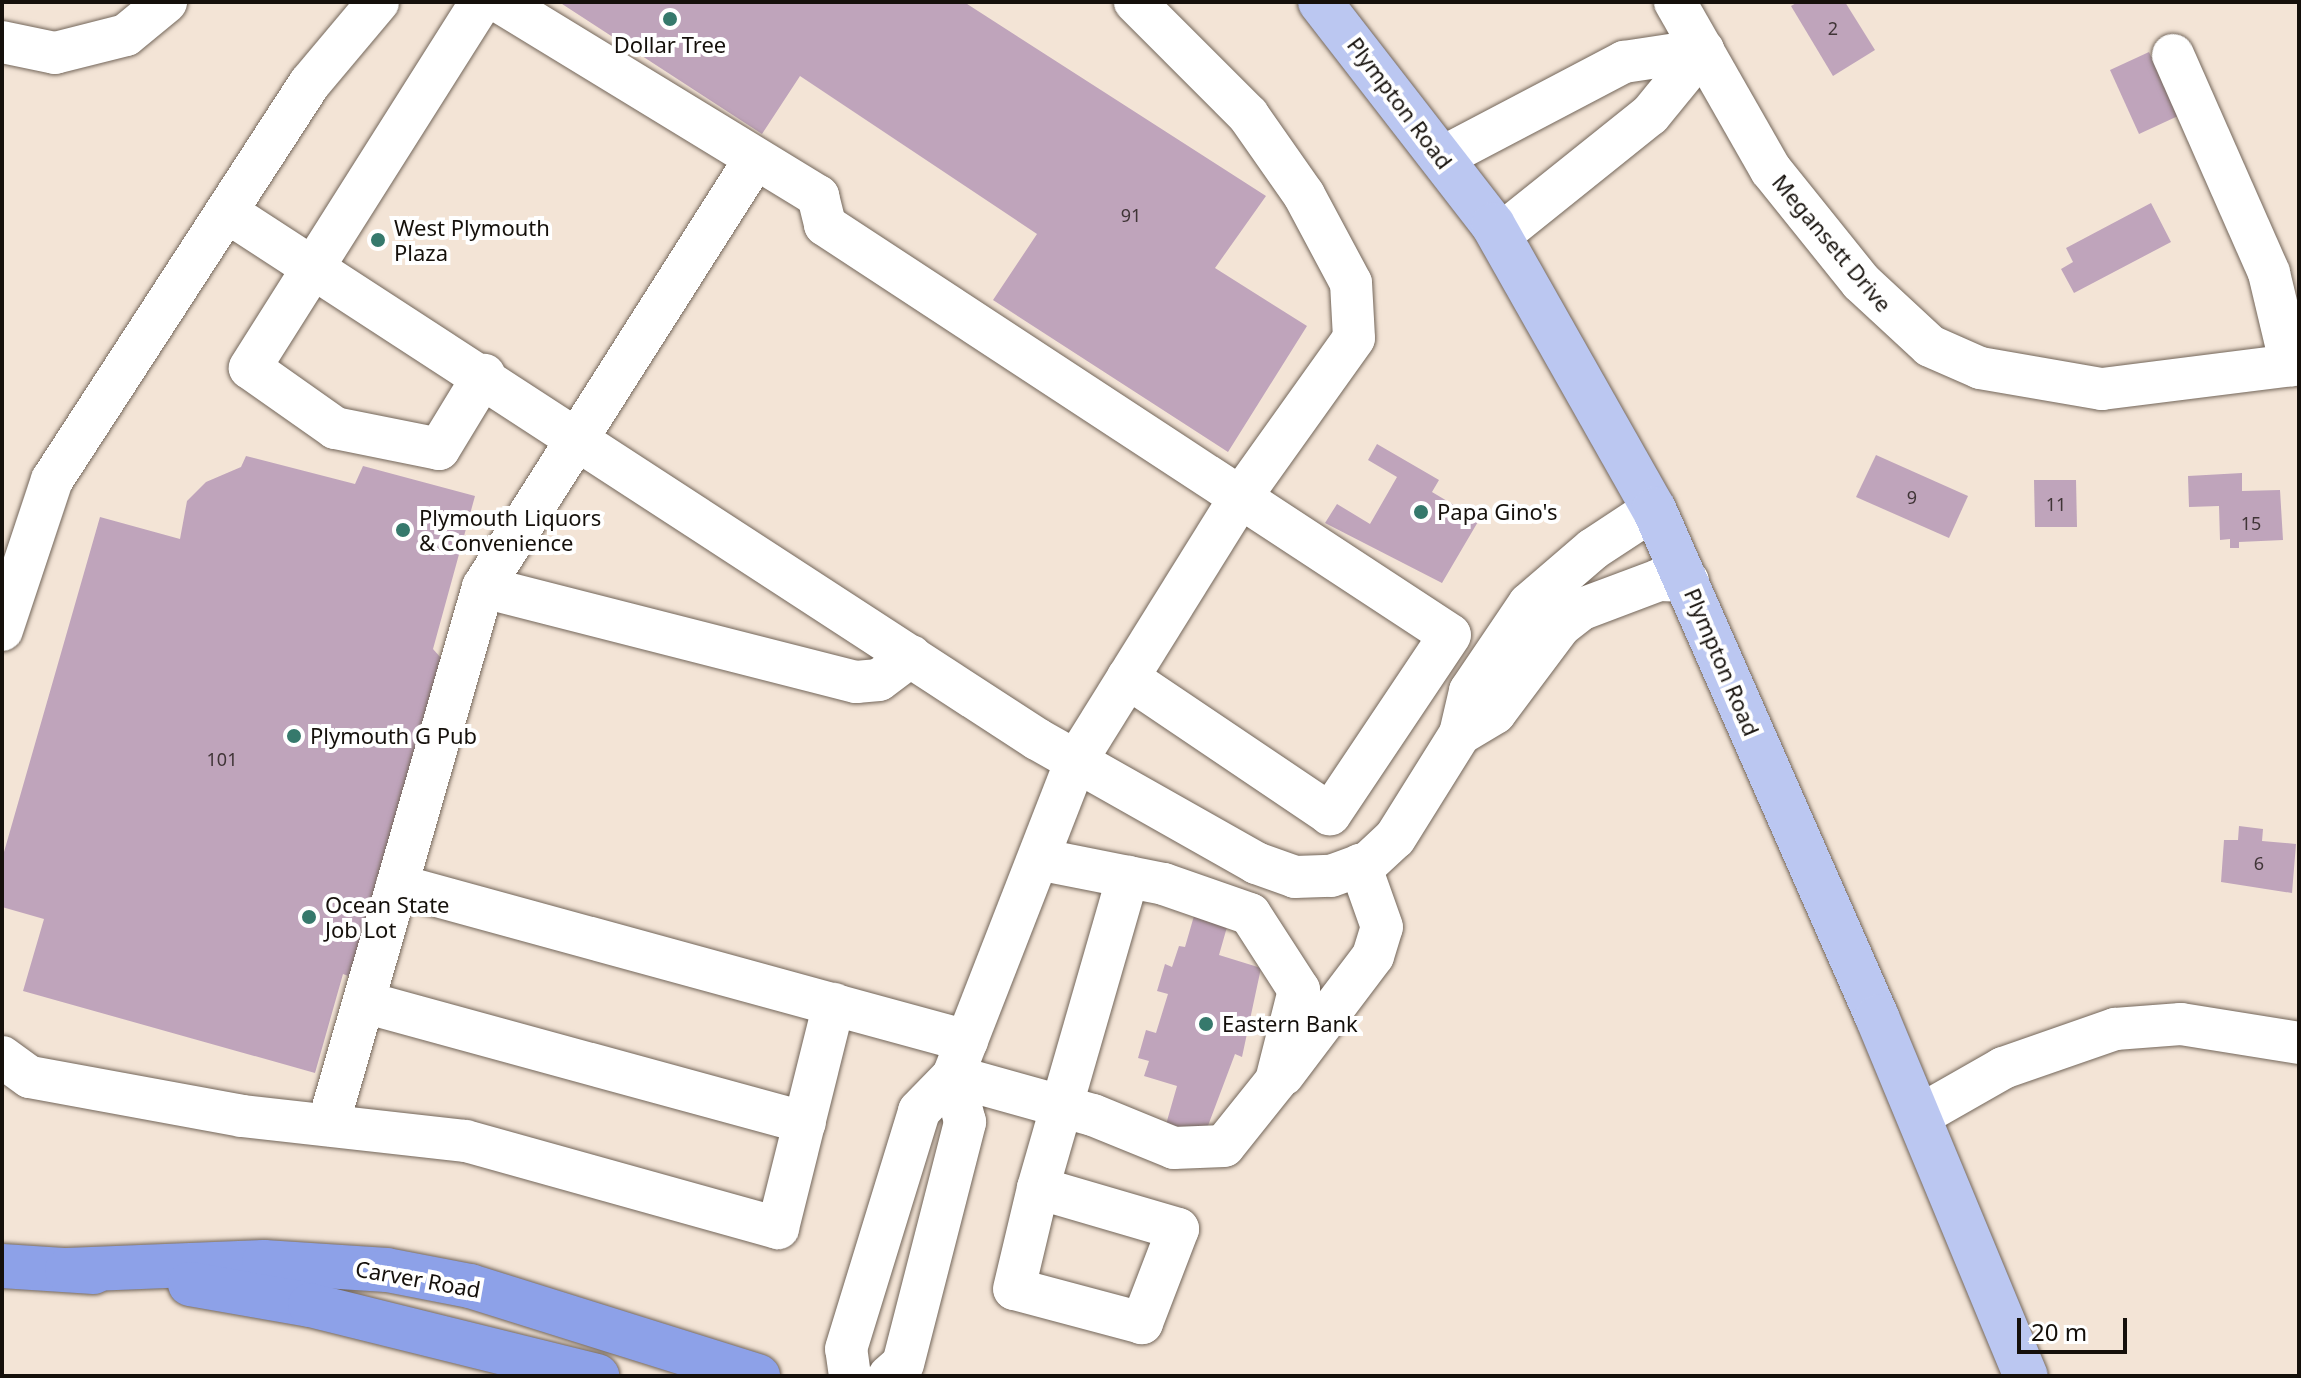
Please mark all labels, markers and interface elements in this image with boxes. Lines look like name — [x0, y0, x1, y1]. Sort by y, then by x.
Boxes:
marker: Dollar Tree — [661, 10, 679, 28]
house number: 2 — [1828, 17, 1838, 39]
place label: Dollar Tree — [614, 32, 726, 58]
street label: Plympton Road — [1342, 32, 1458, 174]
street label: Megansett Drive — [1767, 169, 1897, 317]
house number: 91 — [1121, 204, 1141, 226]
place label: West Plymouth Plaza — [394, 214, 550, 266]
marker: West Plymouth Plaza — [369, 231, 387, 249]
house number: 9 — [1907, 486, 1917, 508]
house number: 11 — [2046, 493, 2066, 515]
place label: Papa Gino's — [1437, 499, 1557, 525]
marker: Papa Gino's — [1412, 503, 1430, 521]
place label: Plymouth Liquors & Convenience — [419, 504, 601, 556]
house number: 15 — [2241, 512, 2261, 534]
marker: Plymouth Liquors & Convenience — [394, 521, 412, 539]
street label: Plympton Road — [1679, 584, 1765, 740]
place label: Plymouth G Pub — [310, 723, 477, 749]
marker: Plymouth G Pub — [285, 727, 303, 745]
house number: 101 — [207, 748, 237, 770]
house number: 6 — [2254, 852, 2264, 874]
place label: Ocean State Job Lot — [325, 891, 450, 942]
marker: Ocean State Job Lot — [300, 908, 318, 926]
place label: Eastern Bank — [1222, 1011, 1358, 1037]
marker: Eastern Bank — [1197, 1015, 1215, 1033]
street label: Carver Road — [353, 1255, 483, 1303]
scale bar — [2021, 1302, 2131, 1352]
text: 20 m — [2031, 1315, 2087, 1348]

